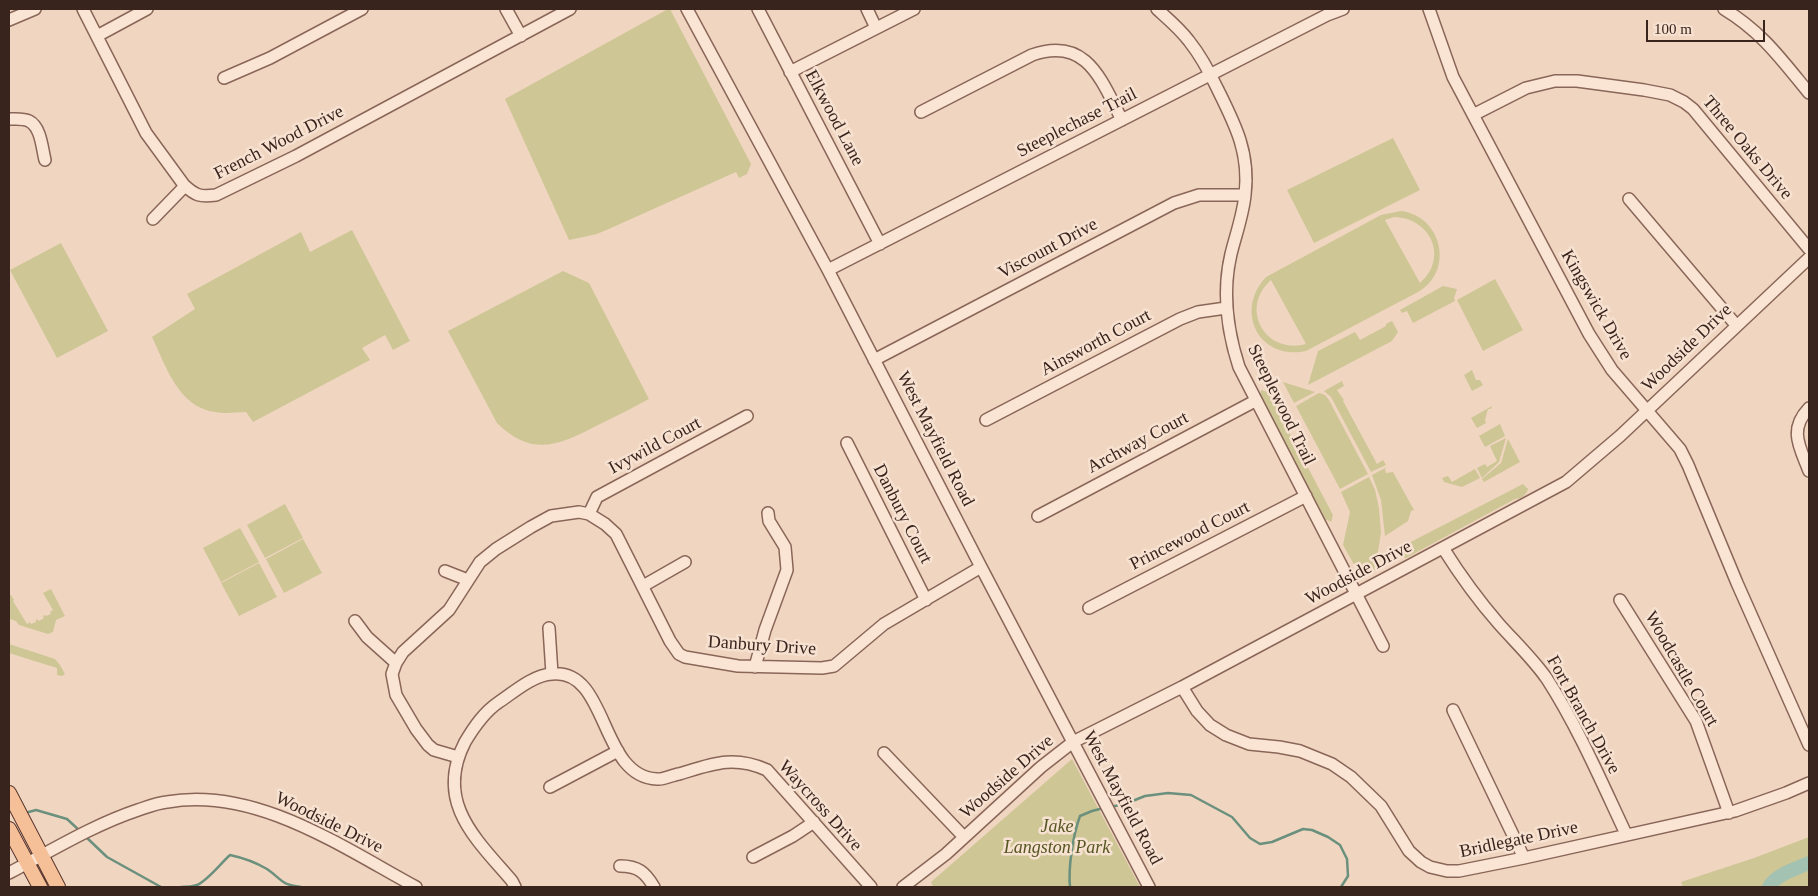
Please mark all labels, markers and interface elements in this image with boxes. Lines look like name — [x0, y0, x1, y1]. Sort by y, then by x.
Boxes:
scale bar — [1648, 10, 1767, 42]
text: 100 m — [1654, 21, 1692, 37]
street label: Elkwood Lane — [800, 66, 868, 170]
street label: Steeplechase Trail — [1013, 83, 1141, 163]
street label: Three Oaks Drive — [1697, 92, 1797, 204]
street label: French Wood Drive — [211, 101, 347, 185]
street label: Viscount Drive — [995, 214, 1101, 284]
street label: Kingswick Drive — [1556, 246, 1636, 364]
street label: Woodside Drive — [1637, 300, 1737, 396]
street label: Ainsworth Court — [1037, 305, 1155, 381]
street label: Steeplewood Trail — [1242, 341, 1320, 469]
street label: West Mayfield Road — [892, 368, 978, 510]
street label: Archway Court — [1084, 407, 1192, 479]
street label: Ivywild Court — [605, 413, 705, 479]
street label: Danbury Court — [868, 461, 936, 567]
street label: Princewood Court — [1127, 497, 1253, 575]
street label: Woodside Drive — [1302, 536, 1416, 610]
street label: Woodcastle Court — [1639, 608, 1723, 730]
street label: Danbury Drive — [707, 631, 817, 661]
street label: Fort Branch Drive — [1542, 652, 1624, 778]
street label: West Mayfield Road — [1078, 727, 1166, 869]
street label: Woodside Drive — [956, 730, 1058, 824]
street label: Waycross Drive — [773, 756, 867, 856]
street label: Woodside Drive — [272, 788, 386, 858]
park label: Jake Langston Park — [1004, 816, 1110, 859]
street label: Bridlegate Drive — [1458, 817, 1580, 863]

